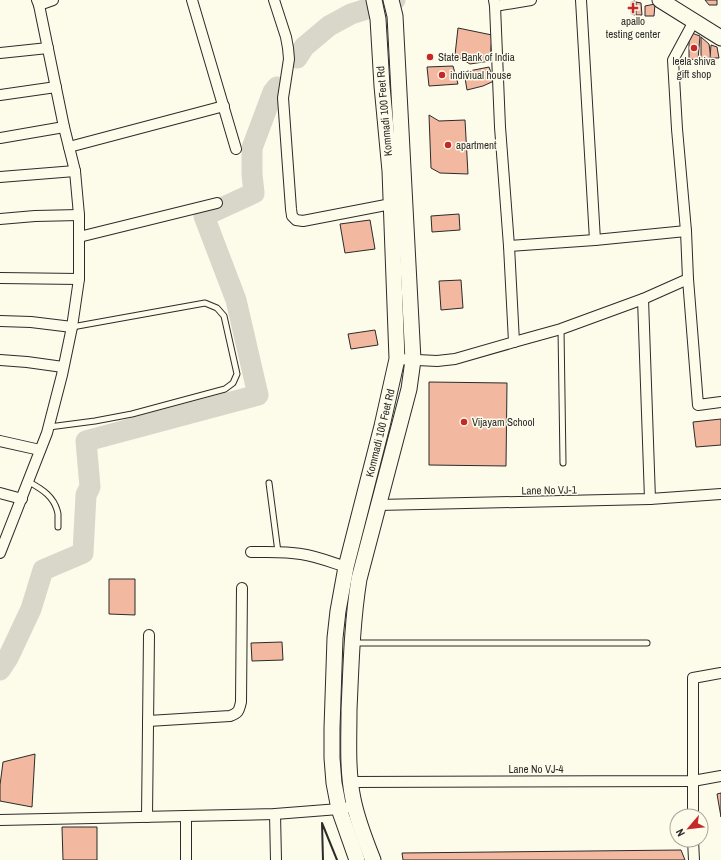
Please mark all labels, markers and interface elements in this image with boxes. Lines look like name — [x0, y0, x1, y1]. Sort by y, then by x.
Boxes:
marker: apallo testing center — [628, 3, 638, 13]
place label: apallo testing center — [606, 14, 660, 41]
marker: leela shiva gift shop — [689, 43, 699, 53]
place label: State Bank of India — [438, 50, 515, 64]
marker: State Bank of India — [425, 52, 435, 62]
place label: leela shiva gift shop — [672, 54, 716, 81]
street label: Kommadi 100 Feet Rd — [373, 65, 395, 157]
place label: indiviual house — [450, 68, 511, 82]
marker: indiviual house — [437, 70, 447, 80]
place label: apartment — [456, 138, 497, 152]
marker: apartment — [443, 140, 453, 150]
street label: Kommadi 100 Feet Rd — [362, 387, 398, 479]
place label: Vijayam School — [472, 415, 535, 429]
marker: Vijayam School — [459, 417, 469, 427]
street label: Lane No VJ-1 — [521, 483, 577, 497]
street label: Lane No VJ-4 — [508, 762, 564, 776]
north arrow — [669, 808, 709, 848]
text: N — [672, 827, 688, 839]

